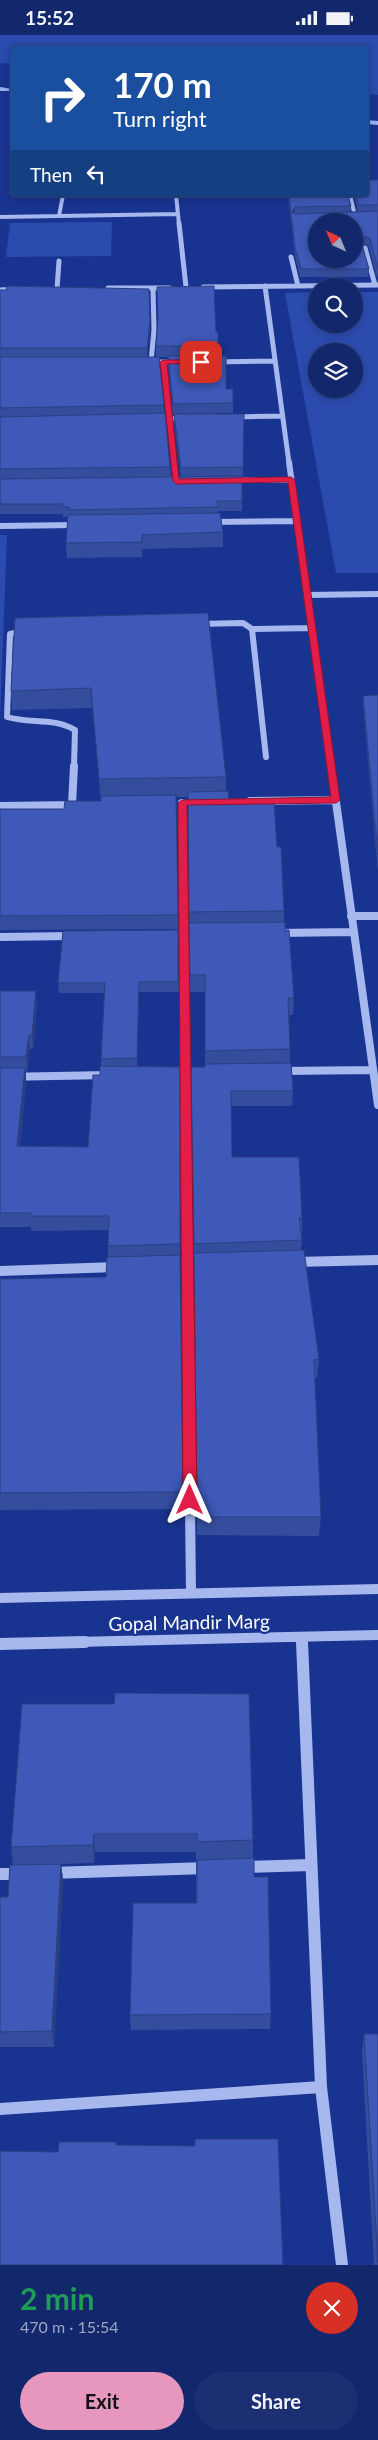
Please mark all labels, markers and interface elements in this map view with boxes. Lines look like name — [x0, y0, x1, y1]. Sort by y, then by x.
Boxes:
text: 15:52 — [25, 6, 74, 29]
text: 170 m — [113, 63, 212, 105]
icon: right — [30, 65, 95, 130]
text: Turn right — [113, 105, 207, 132]
icon: left — [82, 160, 110, 188]
text: Then — [30, 163, 72, 186]
north arrow — [308, 213, 362, 267]
map controls — [308, 213, 363, 398]
button: search — [308, 278, 363, 333]
pin — [180, 341, 222, 383]
button: layers — [308, 343, 363, 398]
icon: arrive — [187, 348, 215, 376]
position arrow — [163, 1473, 215, 1525]
street label: Gopal Mandir Marg — [108, 1609, 270, 1635]
text: 2 min — [20, 2280, 94, 2316]
button: close — [306, 2282, 358, 2334]
text: 470 m · 15:54 — [20, 2317, 119, 2336]
button: Exit — [20, 2372, 184, 2430]
button: Share — [194, 2372, 358, 2430]

